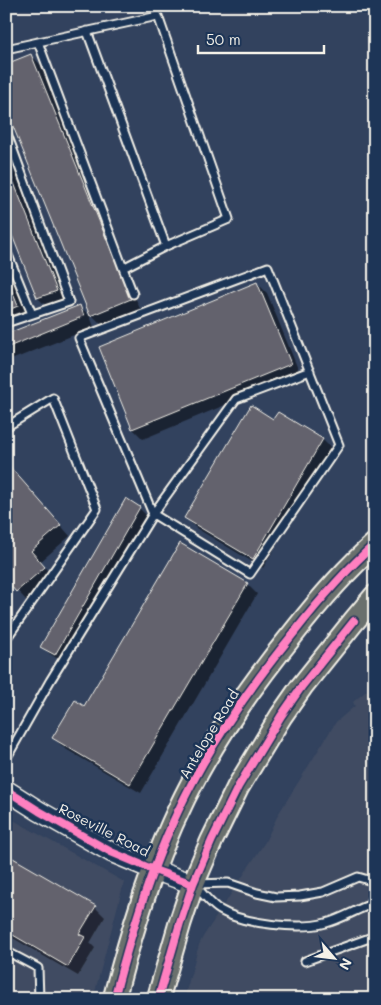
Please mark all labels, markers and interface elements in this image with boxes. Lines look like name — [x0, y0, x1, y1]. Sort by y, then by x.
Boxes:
scale bar — [198, 22, 325, 54]
text: 50 m — [206, 29, 241, 49]
street label: Antelope Road — [174, 686, 243, 782]
street label: Roseville Road — [56, 799, 153, 861]
north arrow — [308, 932, 358, 982]
text: N — [335, 955, 357, 973]

